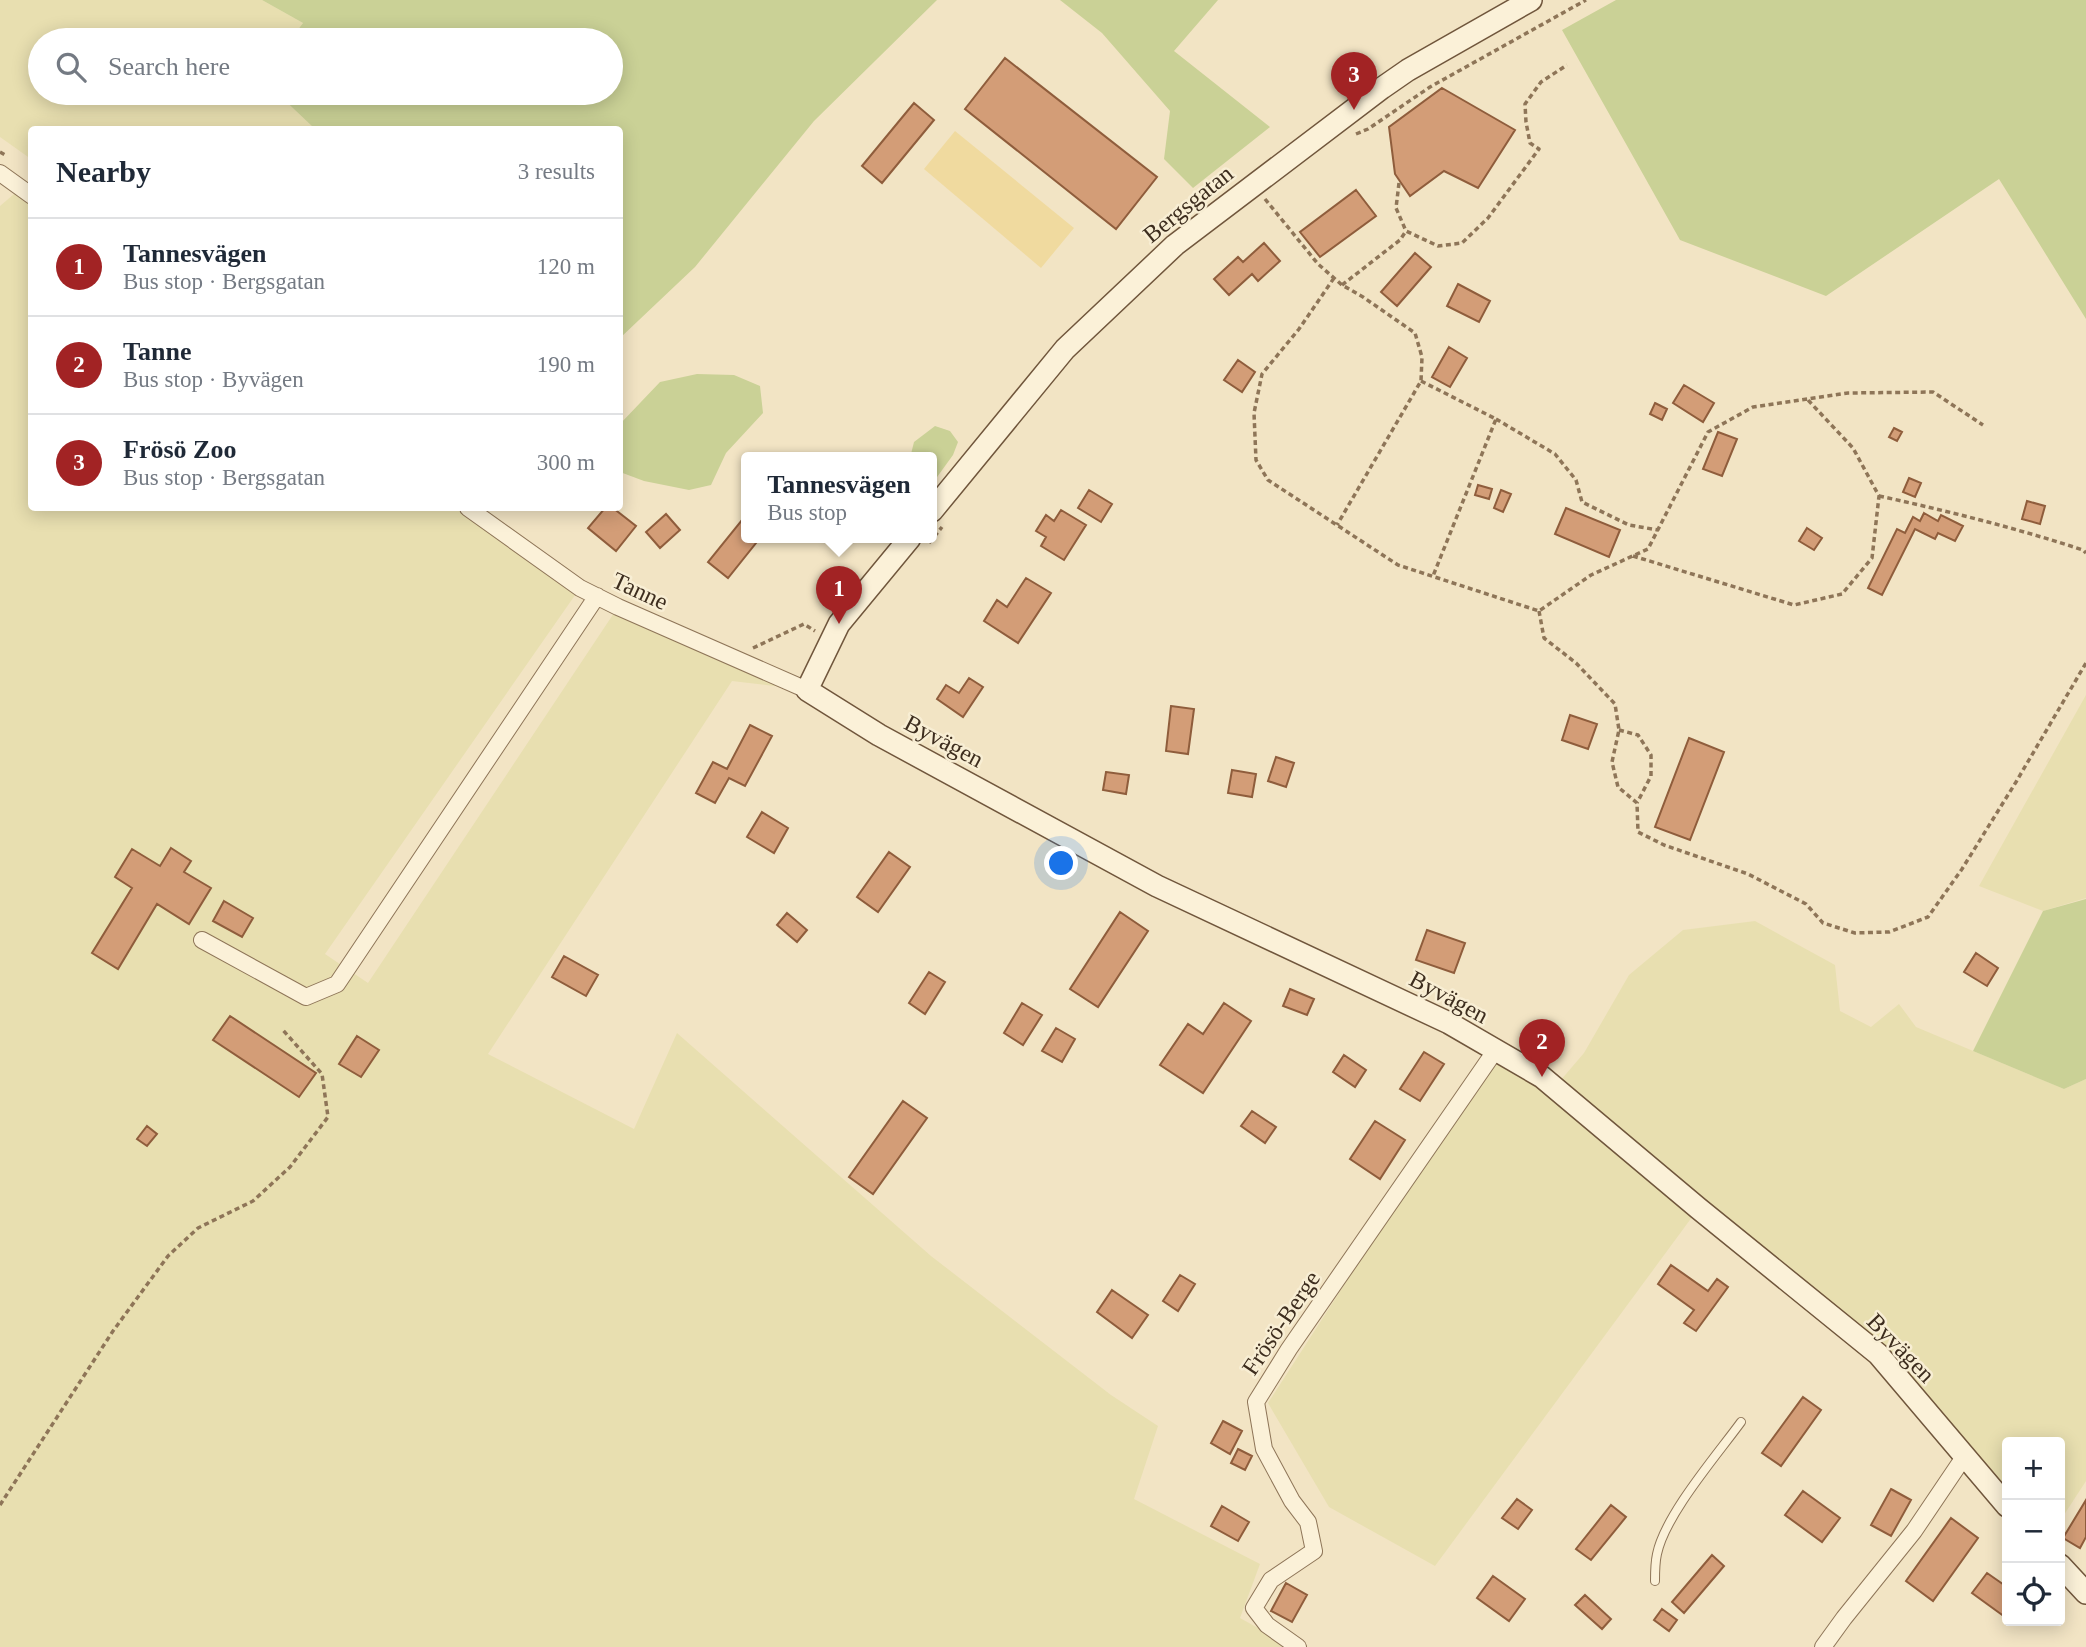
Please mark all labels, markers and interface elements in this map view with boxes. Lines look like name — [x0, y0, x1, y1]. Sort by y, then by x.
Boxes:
search box — [28, 28, 623, 105]
icon: search — [52, 48, 90, 86]
text: Search here — [108, 52, 230, 81]
pin: 3 — [1331, 52, 1377, 110]
text: Nearby — [56, 155, 151, 188]
text: 3 results — [518, 159, 595, 184]
street label: Bergsgatan — [1138, 160, 1238, 248]
text: Tannesvägen — [123, 239, 267, 268]
text: 1 — [73, 254, 85, 279]
text: 120 m — [537, 254, 595, 279]
text: Bus stop · Bergsgatan — [123, 269, 325, 294]
text: Tanne — [123, 337, 191, 366]
text: 2 — [73, 352, 85, 377]
text: 190 m — [537, 352, 595, 377]
text: Bus stop · Byvägen — [123, 367, 304, 392]
text: Frösö Zoo — [123, 435, 236, 464]
text: 3 — [73, 450, 85, 475]
text: 300 m — [537, 450, 595, 475]
popup — [741, 452, 937, 543]
text: Bus stop · Bergsgatan — [123, 465, 325, 490]
text: Tannesvägen — [767, 470, 911, 499]
text: Bus stop — [767, 500, 847, 525]
pin: 1 — [816, 566, 862, 624]
street label: Tanne — [608, 567, 672, 615]
street label: Byvägen — [900, 709, 988, 773]
your location — [1044, 846, 1078, 880]
street label: Byvägen — [1405, 965, 1493, 1029]
pin: 2 — [1519, 1019, 1565, 1077]
street label: Frösö-Berge — [1237, 1266, 1325, 1380]
street label: Byvägen — [1862, 1308, 1940, 1388]
map controls — [2002, 1437, 2065, 1626]
button: + — [2002, 1437, 2065, 1500]
button: − — [2002, 1500, 2065, 1563]
button: locate — [2002, 1563, 2065, 1626]

